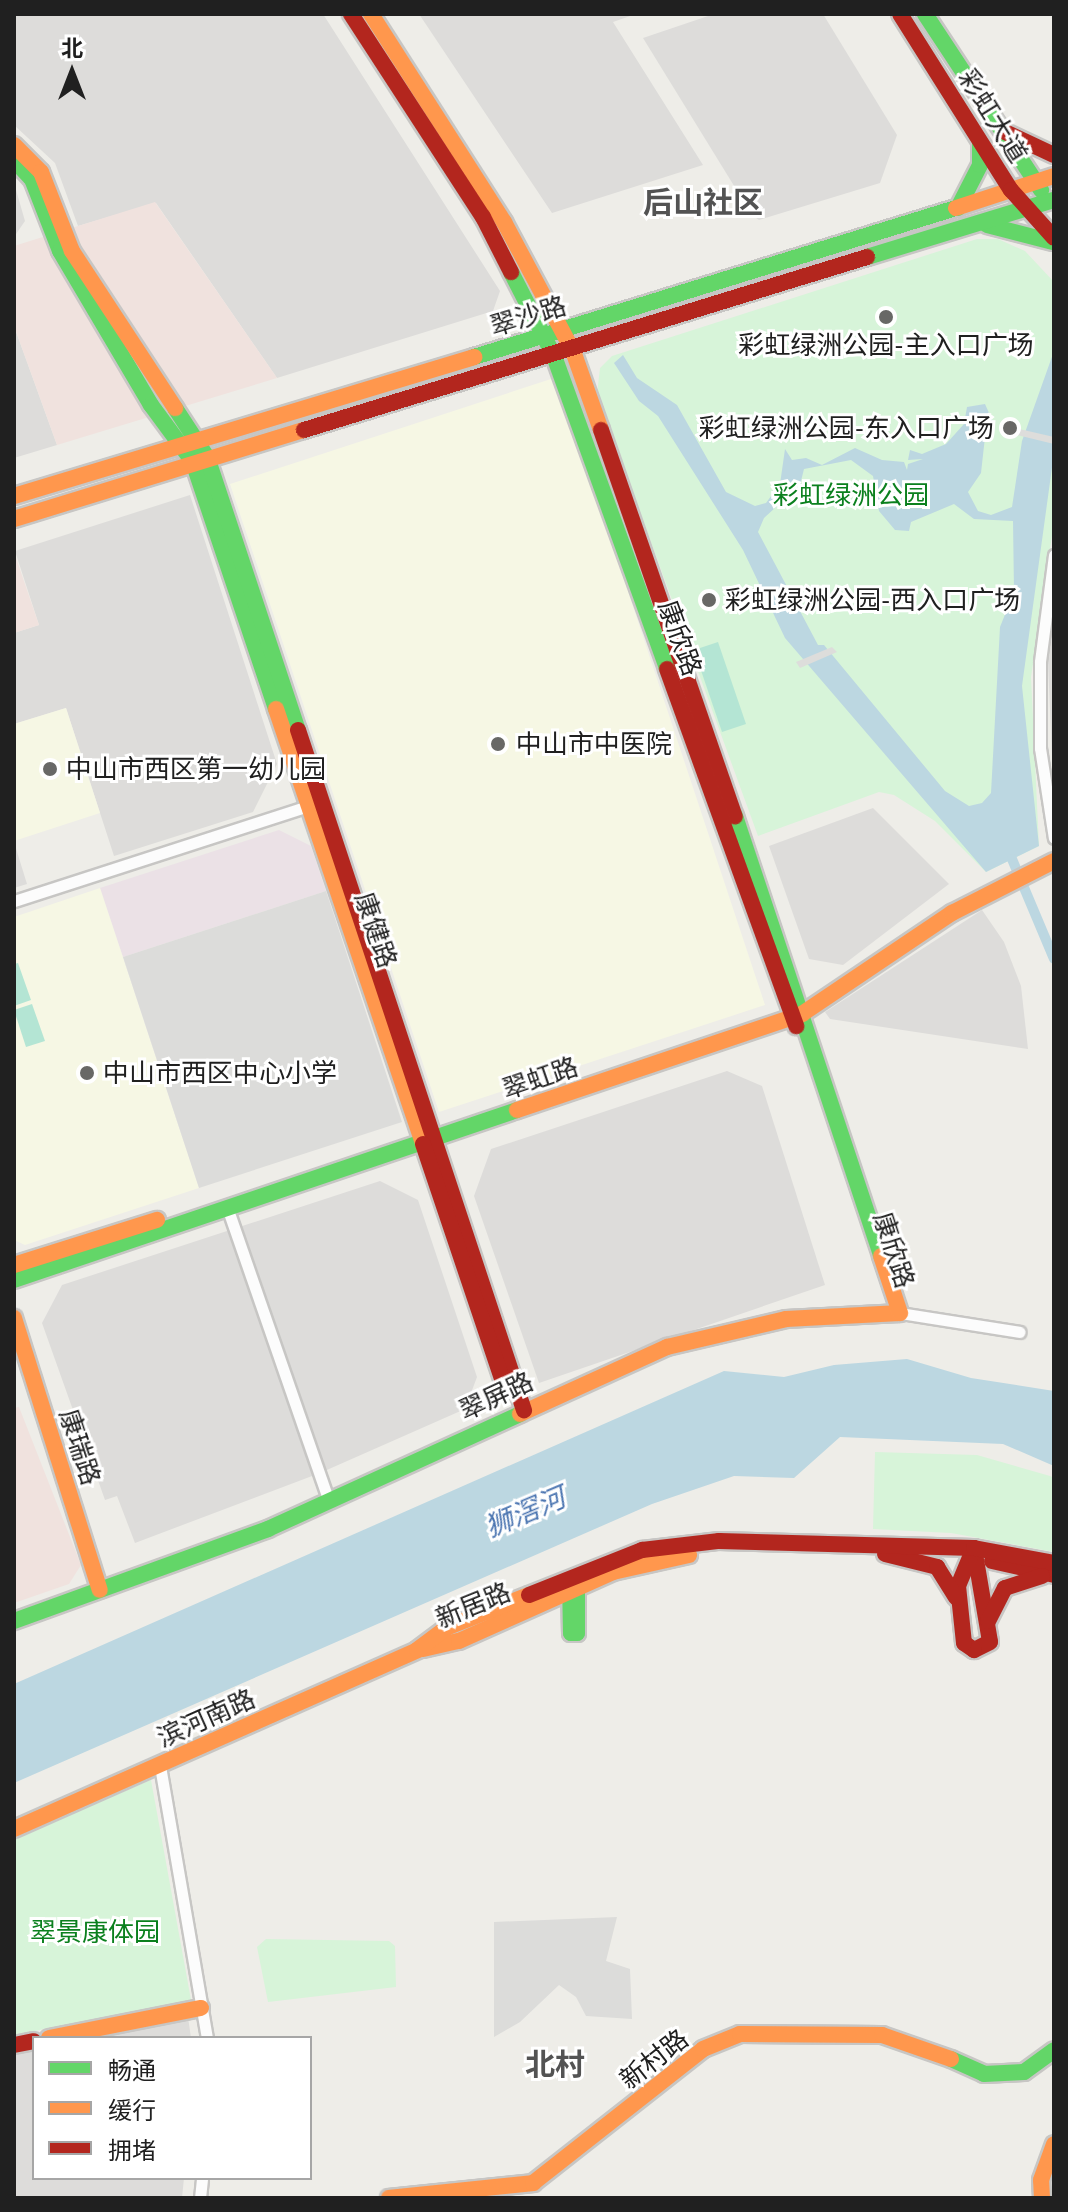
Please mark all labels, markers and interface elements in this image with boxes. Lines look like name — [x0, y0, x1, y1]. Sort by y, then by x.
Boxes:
north arrow — [32, 32, 112, 112]
text: 北 — [61, 34, 83, 62]
street label: 彩虹大道 — [952, 64, 1034, 168]
district label: 后山社区 — [643, 184, 763, 220]
street label: 翠沙路 — [486, 290, 570, 342]
marker: 彩虹绿洲公园-主入口广场 — [877, 308, 895, 326]
place label: 彩虹绿洲公园-主入口广场 — [738, 329, 1034, 361]
place label: 彩虹绿洲公园-东入口广场 — [699, 412, 994, 444]
marker: 彩虹绿洲公园-东入口广场 — [1001, 419, 1019, 437]
park label: 彩虹绿洲公园 — [773, 479, 929, 511]
place label: 彩虹绿洲公园-西入口广场 — [725, 584, 1020, 616]
marker: 彩虹绿洲公园-西入口广场 — [700, 591, 718, 609]
street label: 康欣路 — [652, 596, 708, 680]
place label: 中山市中医院 — [516, 728, 672, 760]
marker: 中山市中医院 — [487, 733, 509, 755]
place label: 中山市西区第一幼儿园 — [66, 753, 326, 785]
marker: 中山市西区第一幼儿园 — [41, 760, 59, 778]
street label: 康健路 — [349, 888, 403, 972]
street label: 翠虹路 — [498, 1051, 582, 1105]
place label: 中山市西区中心小学 — [103, 1057, 337, 1089]
marker: 中山市西区中心小学 — [78, 1064, 96, 1082]
street label: 康欣路 — [867, 1208, 921, 1292]
street label: 翠屏路 — [454, 1365, 538, 1427]
street label: 康瑞路 — [53, 1405, 107, 1489]
water label: 狮滘河 — [480, 1480, 570, 1544]
street label: 新居路 — [431, 1576, 515, 1634]
street label: 滨河南路 — [152, 1683, 260, 1753]
park label: 翠景康体园 — [30, 1916, 160, 1948]
street label: 新村路 — [614, 2023, 694, 2095]
legend — [32, 2036, 312, 2180]
district label: 北村 — [525, 2046, 585, 2082]
text: 畅通 — [108, 2055, 156, 2086]
text: 缓行 — [108, 2095, 156, 2126]
text: 拥堵 — [108, 2135, 156, 2166]

